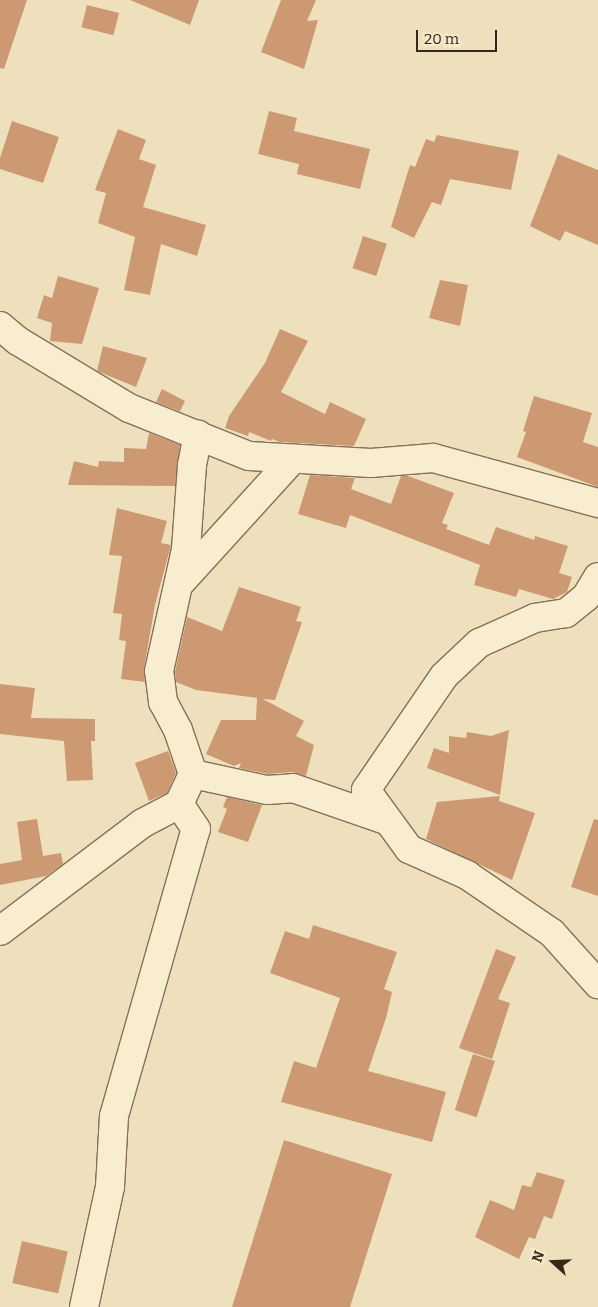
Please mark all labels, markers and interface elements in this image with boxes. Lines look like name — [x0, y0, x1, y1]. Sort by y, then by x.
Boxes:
scale bar — [418, 20, 499, 52]
text: 20 m — [424, 30, 459, 48]
north arrow — [528, 1237, 578, 1287]
text: N — [529, 1249, 548, 1265]

